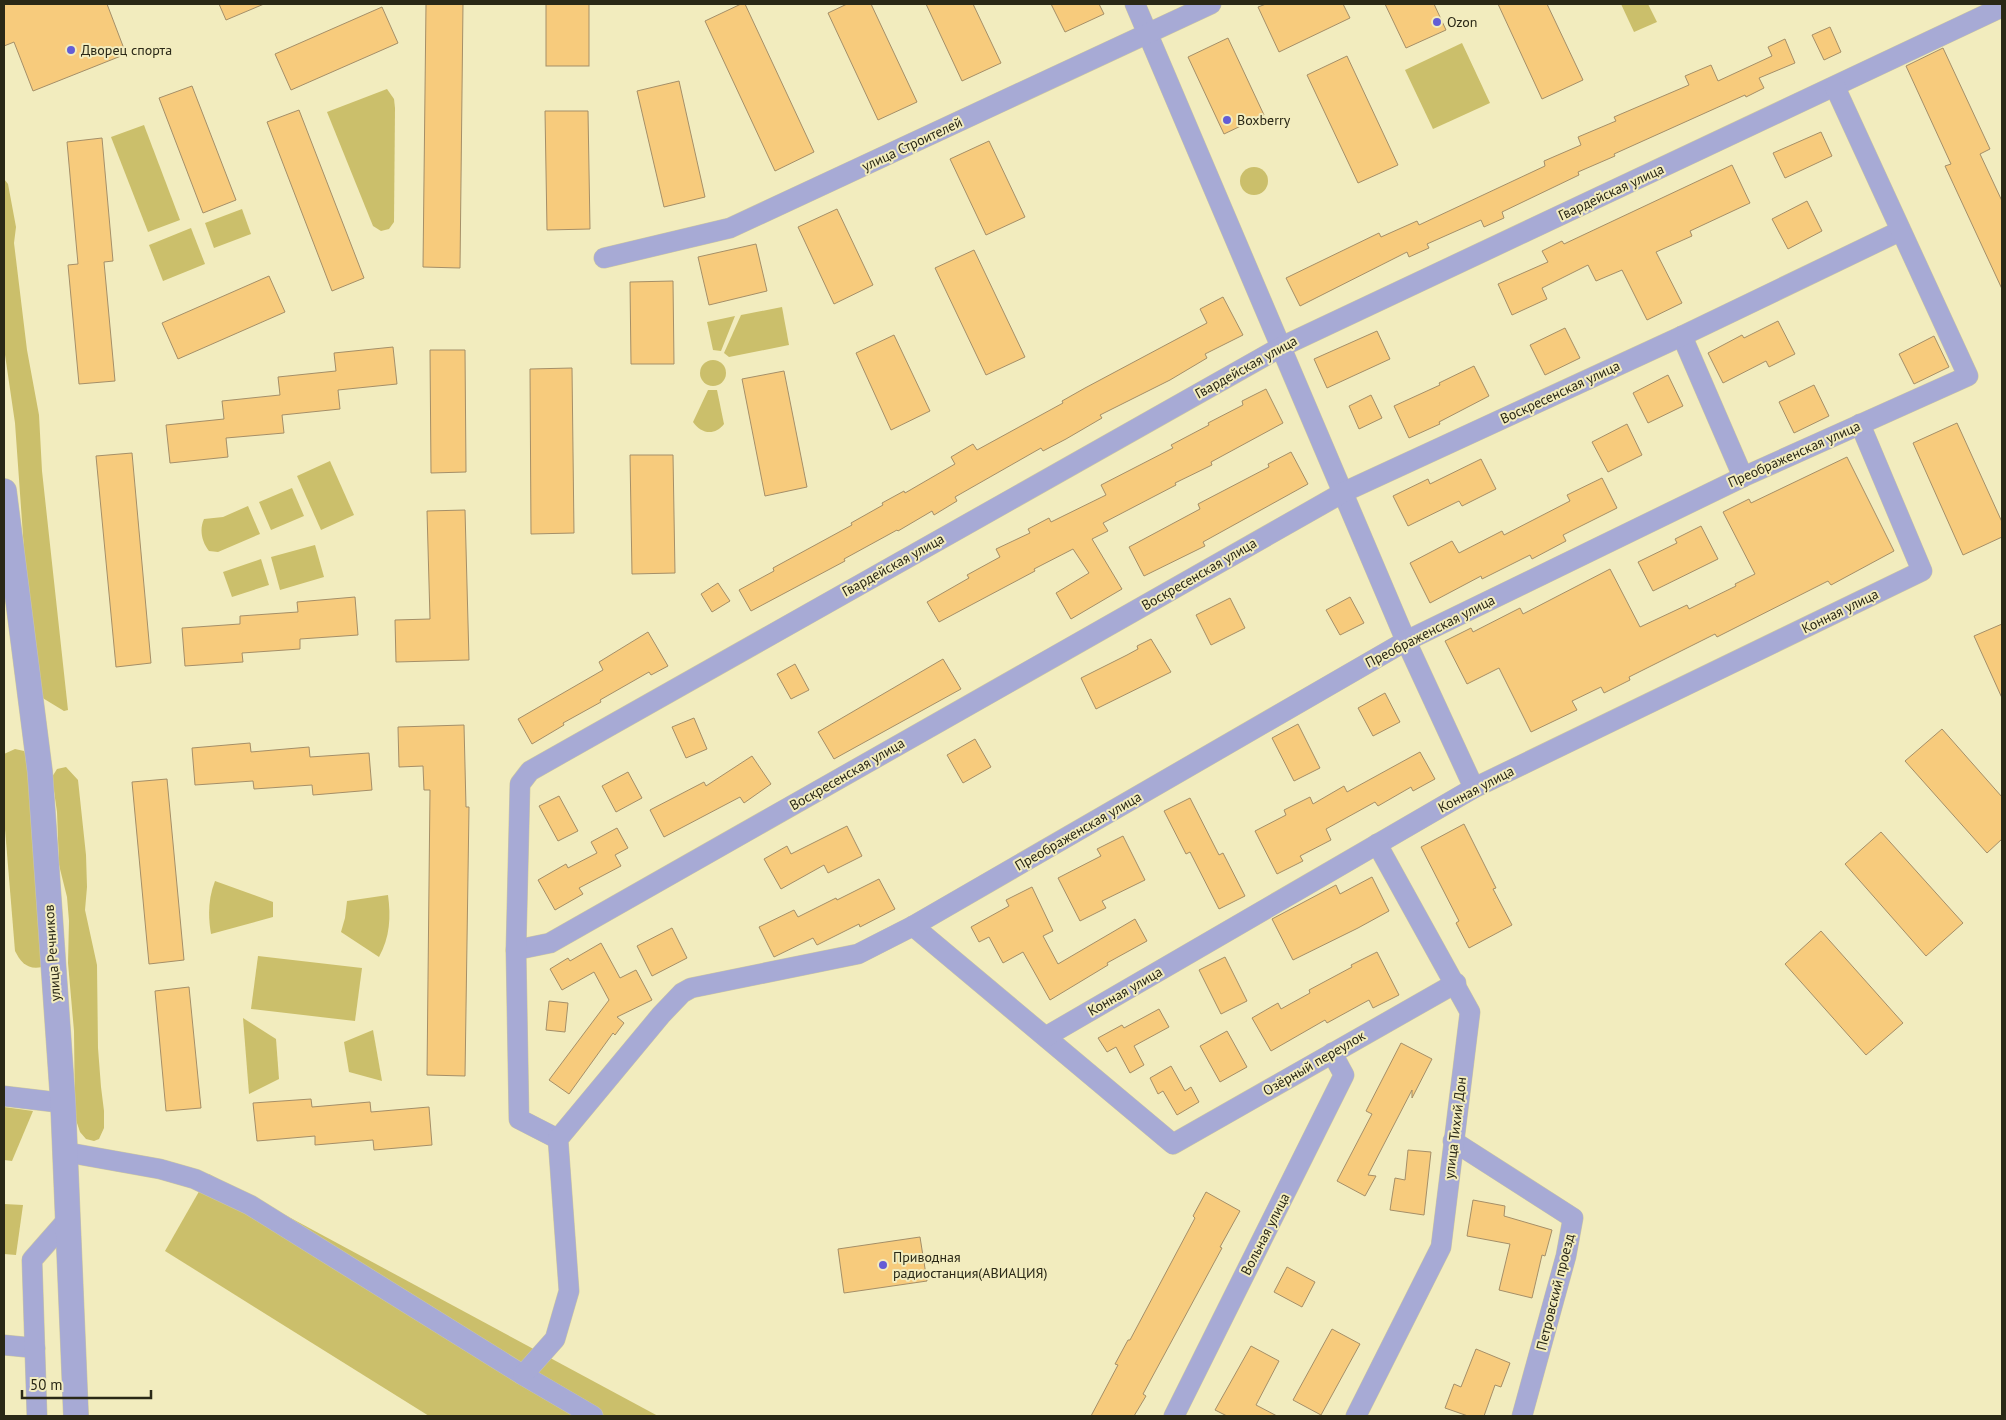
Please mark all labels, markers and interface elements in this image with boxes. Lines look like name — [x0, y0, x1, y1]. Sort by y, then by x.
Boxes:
place label: Ozon — [1447, 13, 1477, 31]
marker: Ozon — [1431, 16, 1443, 28]
place label: Дворец спорта — [81, 41, 172, 59]
marker: Дворец спорта — [65, 44, 77, 56]
place label: Boxberry — [1237, 111, 1291, 129]
street label: улица Строителей — [859, 113, 965, 175]
marker: Boxberry — [1221, 114, 1233, 126]
street label: Гвардейская улица — [1555, 160, 1667, 224]
street label: Гвардейская улица — [1192, 331, 1300, 403]
street label: Воскресенская улица — [1497, 356, 1623, 428]
street label: Преображенская улица — [1725, 417, 1863, 491]
street label: Гвардейская улица — [839, 529, 947, 601]
street label: Воскресенская улица — [1138, 534, 1260, 614]
street label: Конная улица — [1799, 585, 1881, 637]
street label: Преображенская улица — [1362, 590, 1498, 671]
street label: Воскресенская улица — [786, 734, 908, 814]
street label: Конная улица — [1435, 761, 1517, 816]
street label: Преображенская улица — [1012, 787, 1144, 875]
street label: улица Речников — [40, 904, 64, 1002]
street label: Конная улица — [1084, 962, 1166, 1020]
street label: Озёрный переулок — [1260, 1026, 1369, 1100]
street label: улица Тихий Дон — [1440, 1076, 1470, 1180]
street label: Вольная улица — [1237, 1190, 1293, 1278]
street label: Петровский проезд — [1532, 1231, 1578, 1352]
place label: Приводная радиостанция(АВИАЦИЯ) — [893, 1248, 1047, 1282]
marker: Приводная радиостанция(АВИАЦИЯ) — [877, 1259, 889, 1271]
scale bar — [22, 1368, 151, 1400]
text: 50 m — [30, 1375, 63, 1394]

